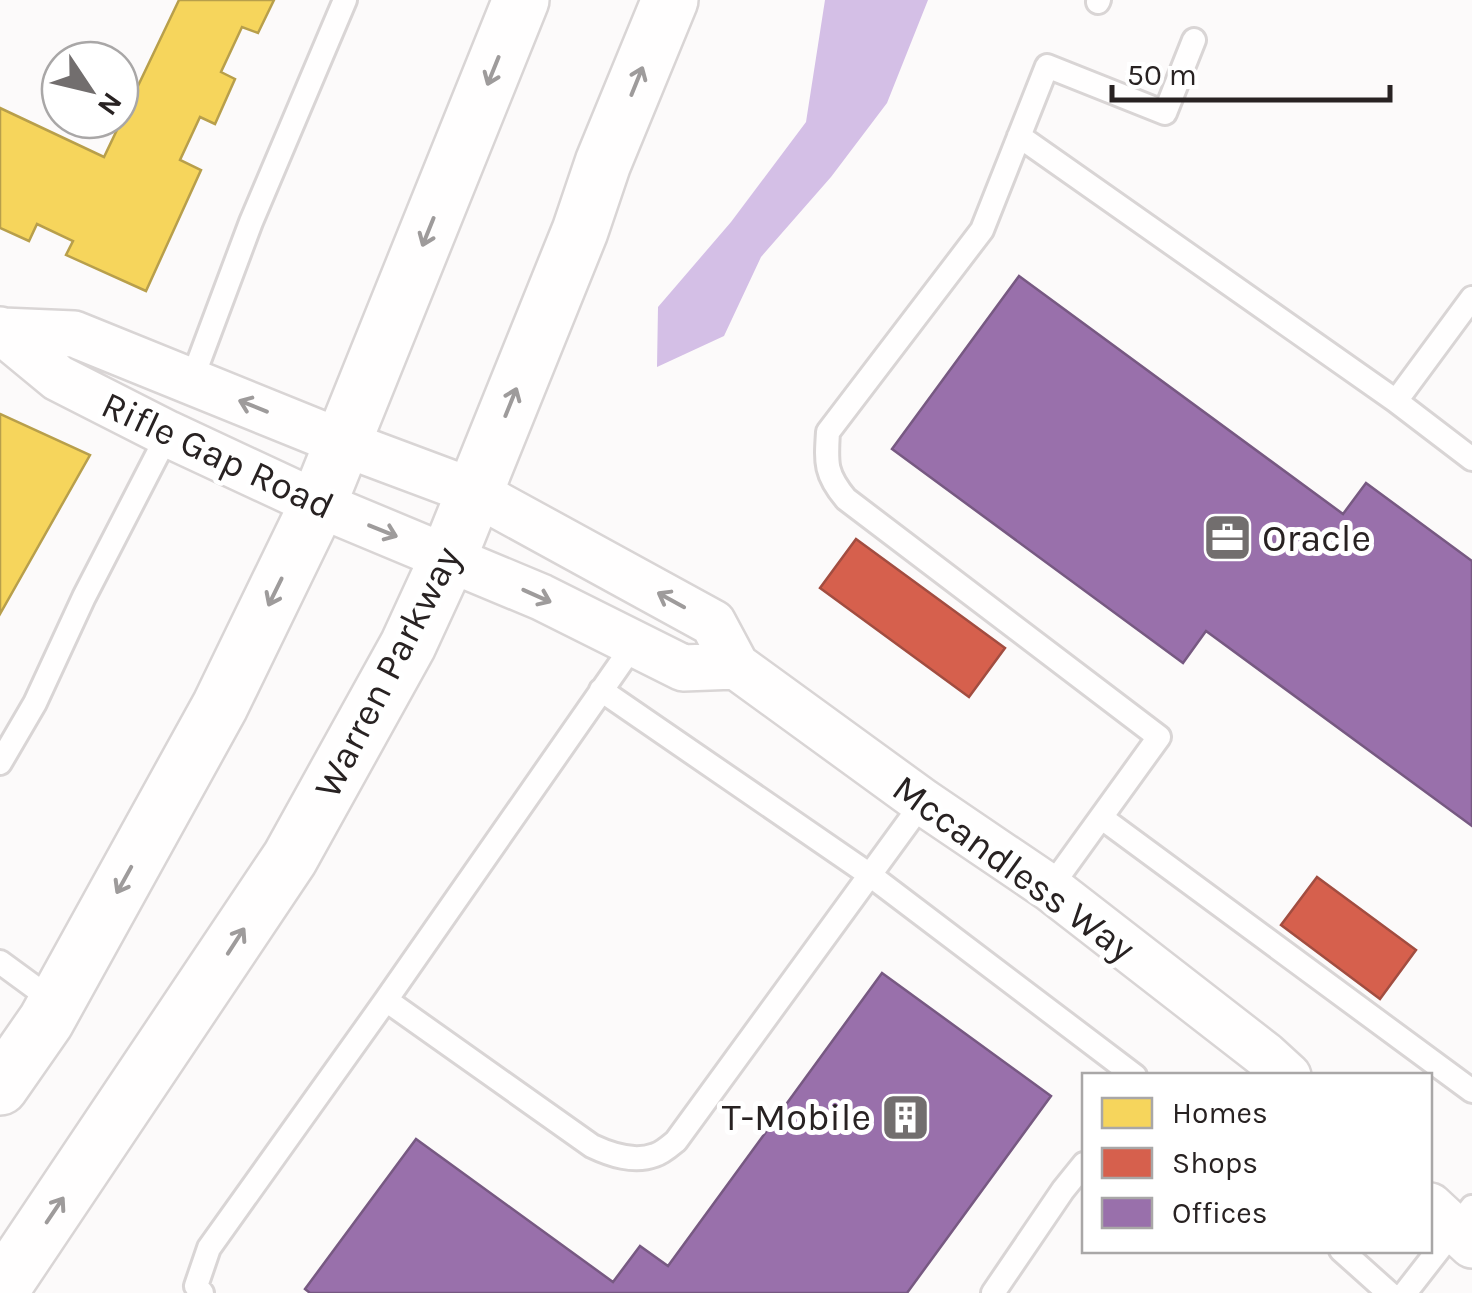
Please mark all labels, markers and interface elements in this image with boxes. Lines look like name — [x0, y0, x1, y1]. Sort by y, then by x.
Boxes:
north arrow — [40, 40, 140, 140]
scale bar — [1112, 40, 1390, 102]
one-way arrow — [482, 55, 500, 85]
text: 50 m — [1127, 57, 1197, 93]
one-way arrow — [629, 67, 647, 97]
text: N — [91, 86, 129, 122]
one-way arrow — [417, 216, 435, 247]
street label: Rifle Gap Road — [95, 382, 341, 529]
one-way arrow — [503, 387, 521, 418]
one-way arrow — [238, 396, 269, 414]
office icon: Oracle — [1201, 512, 1253, 564]
place label: Oracle — [1262, 516, 1371, 561]
one-way arrow — [367, 524, 398, 542]
street label: Warren Parkway — [305, 539, 470, 805]
one-way arrow — [265, 576, 284, 606]
one-way arrow — [521, 588, 552, 606]
one-way arrow — [656, 589, 686, 609]
street label: Mccandless Way — [884, 765, 1144, 972]
one-way arrow — [114, 864, 134, 894]
one-way arrow — [226, 927, 247, 955]
legend — [1082, 1073, 1432, 1253]
building icon: T-Mobile — [880, 1091, 932, 1143]
place label: T-Mobile — [722, 1095, 871, 1140]
text: Homes — [1172, 1095, 1268, 1131]
text: Shops — [1172, 1145, 1258, 1181]
text: Offices — [1172, 1195, 1268, 1231]
one-way arrow — [44, 1197, 65, 1225]

